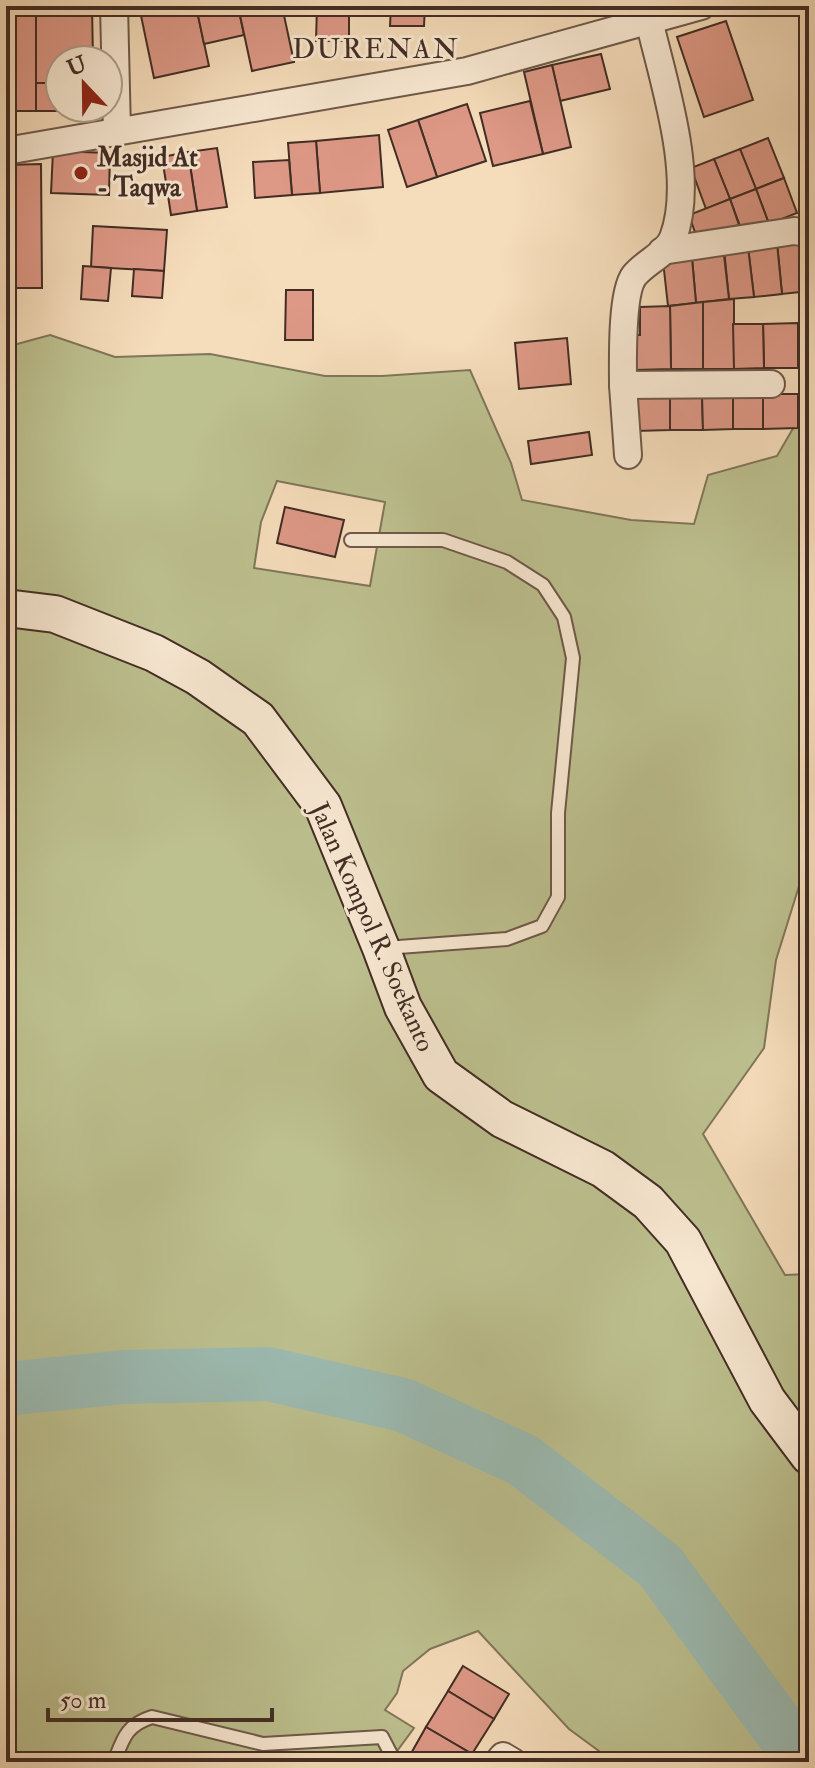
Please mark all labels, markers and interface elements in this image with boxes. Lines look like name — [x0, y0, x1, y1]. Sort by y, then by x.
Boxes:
district label: DURENAN — [292, 32, 460, 67]
north arrow — [44, 44, 124, 124]
text: U — [63, 50, 91, 83]
place label: Masjid At - Taqwa — [96, 142, 198, 205]
marker: Masjid At - Taqwa — [72, 164, 90, 182]
street label: Jalan Kompol R. Soekanto — [301, 796, 441, 1057]
scale bar — [48, 1672, 272, 1722]
text: 50 m — [60, 1685, 107, 1716]

